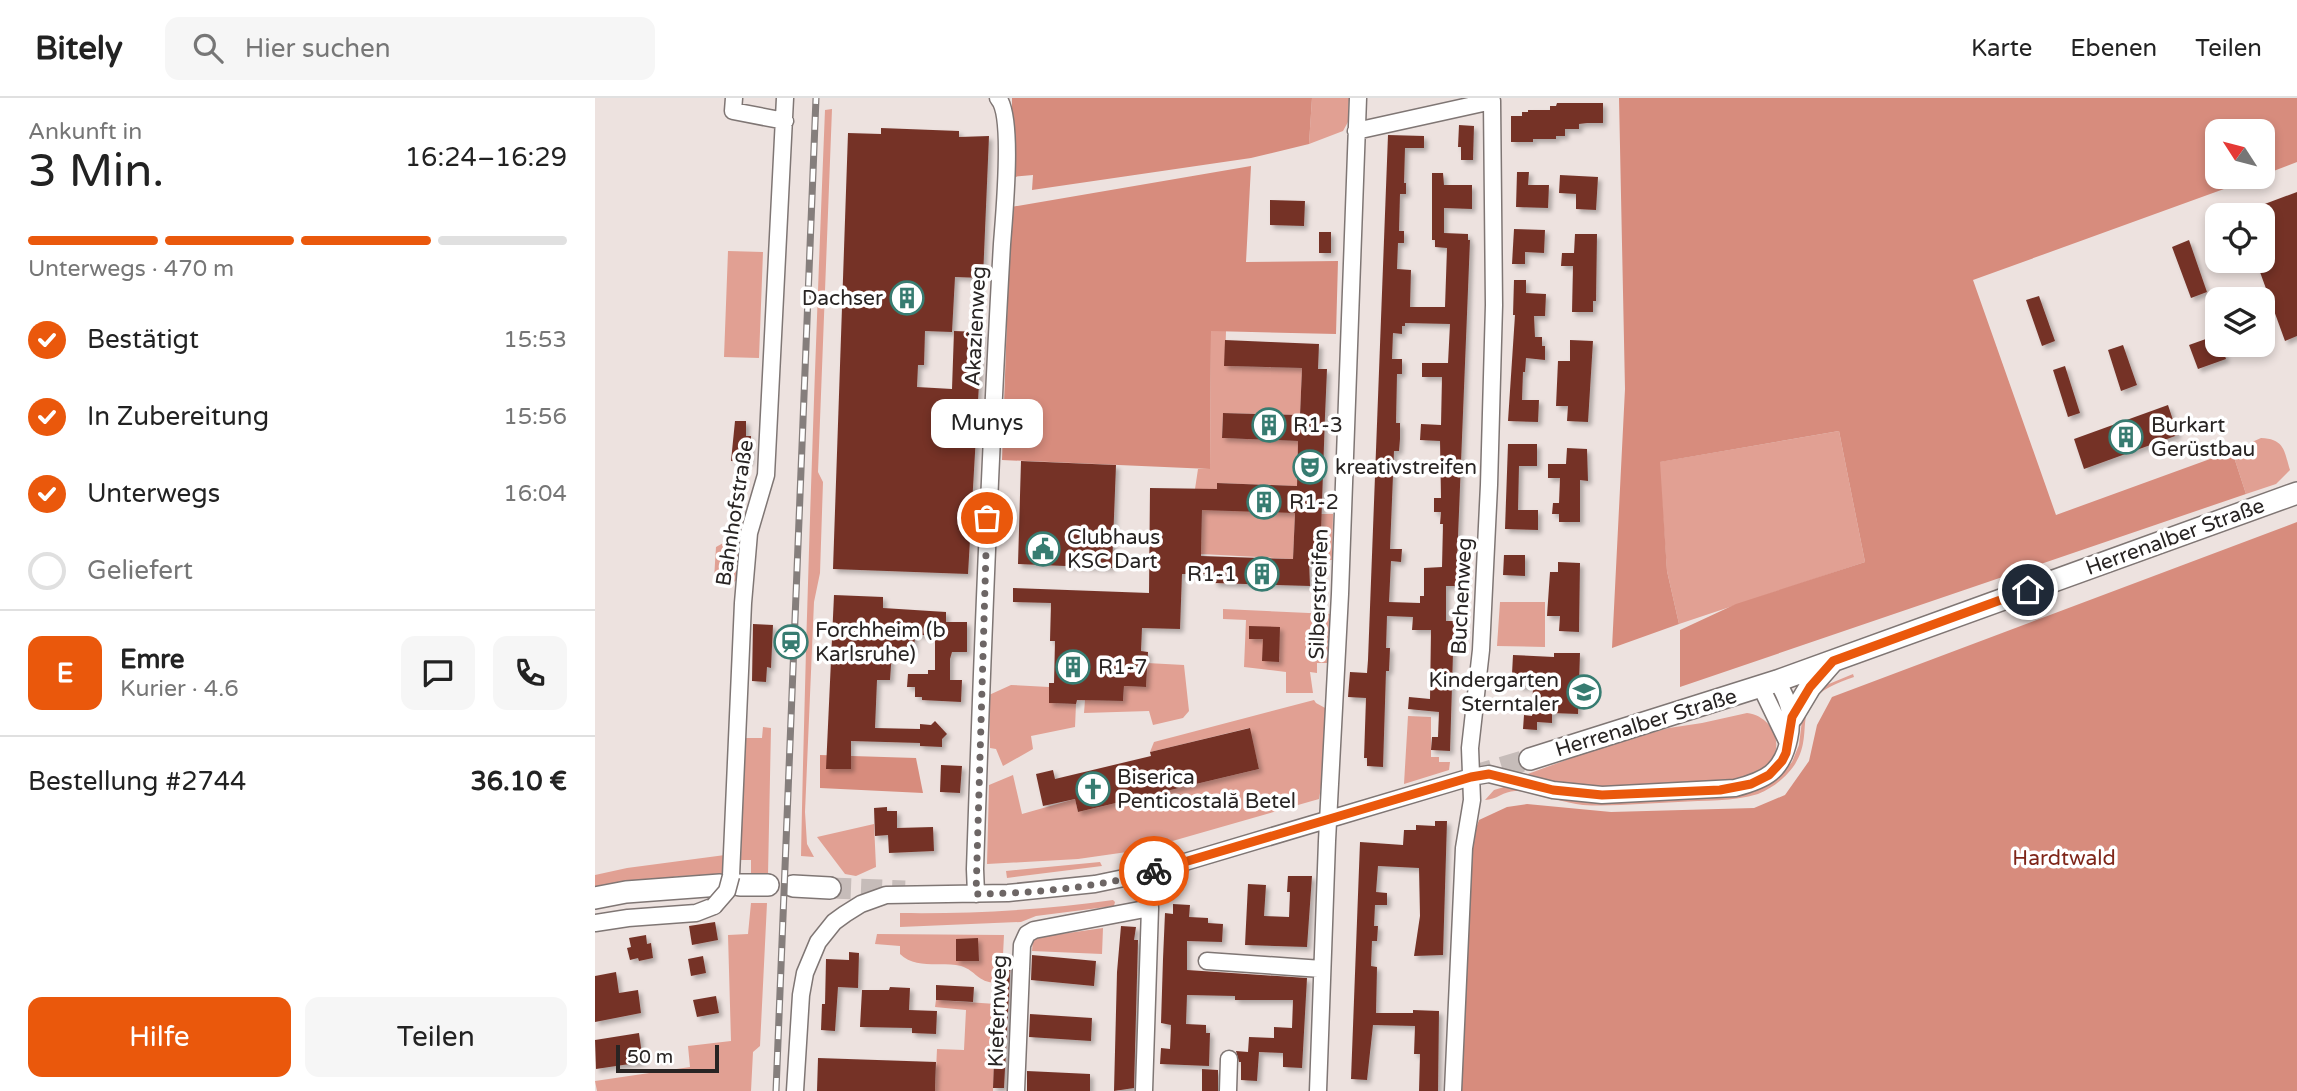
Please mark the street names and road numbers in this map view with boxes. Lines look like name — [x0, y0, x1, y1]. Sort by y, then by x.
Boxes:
street label: Akazienweg — [960, 265, 992, 387]
street label: Bahnhofstraße — [711, 438, 759, 588]
street label: Herrenalber Straße — [2082, 493, 2268, 581]
street label: Silberstreifen — [1304, 528, 1334, 660]
street label: Buchenweg — [1446, 537, 1478, 655]
street label: Herrenalber Straße — [1552, 683, 1740, 763]
street label: Kiefernweg — [984, 954, 1012, 1068]

